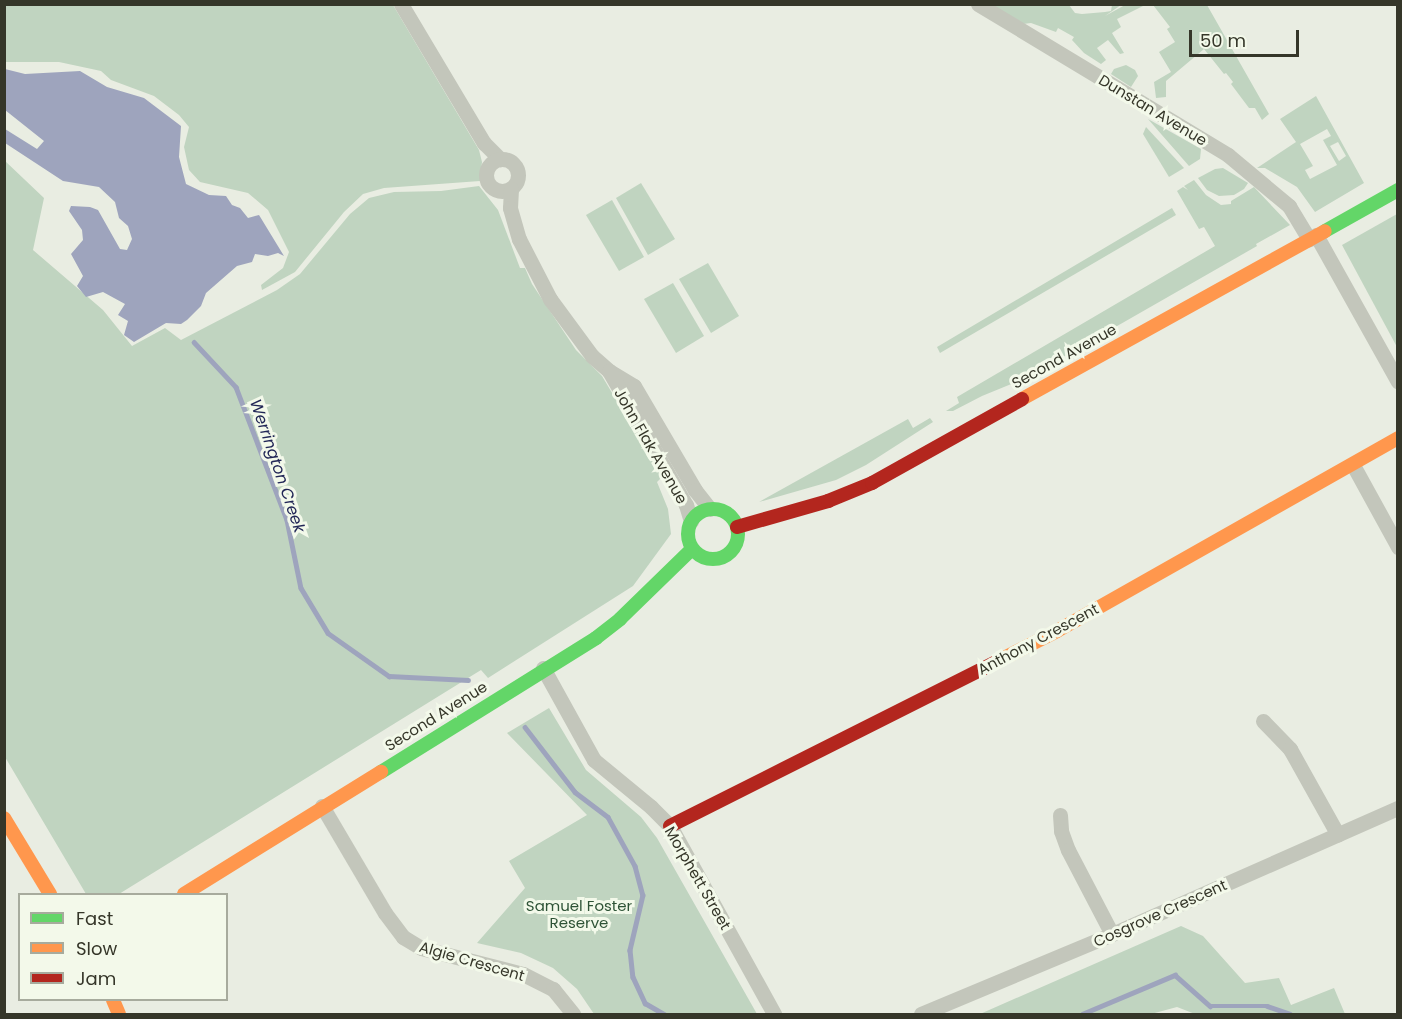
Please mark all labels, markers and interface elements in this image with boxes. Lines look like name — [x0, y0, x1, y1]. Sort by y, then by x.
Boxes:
scale bar — [1192, 18, 1302, 56]
text: 50 m — [1200, 28, 1246, 53]
street label: Dunstan Avenue — [1096, 71, 1210, 149]
street label: Second Avenue — [1009, 320, 1119, 392]
street label: John Flak Avenue — [611, 385, 691, 507]
water label: Werrington Creek — [245, 397, 309, 535]
street label: Anthony Crescent — [975, 600, 1101, 678]
street label: Second Avenue — [382, 677, 490, 755]
street label: Morphett Street — [661, 823, 735, 933]
street label: Cosgrove Crescent — [1091, 876, 1229, 950]
legend — [18, 893, 228, 1001]
park label: Samuel Foster Reserve — [526, 896, 632, 931]
text: Fast — [76, 906, 113, 931]
text: Slow — [76, 936, 117, 961]
street label: Algie Crescent — [417, 937, 527, 985]
text: Jam — [76, 966, 116, 991]

